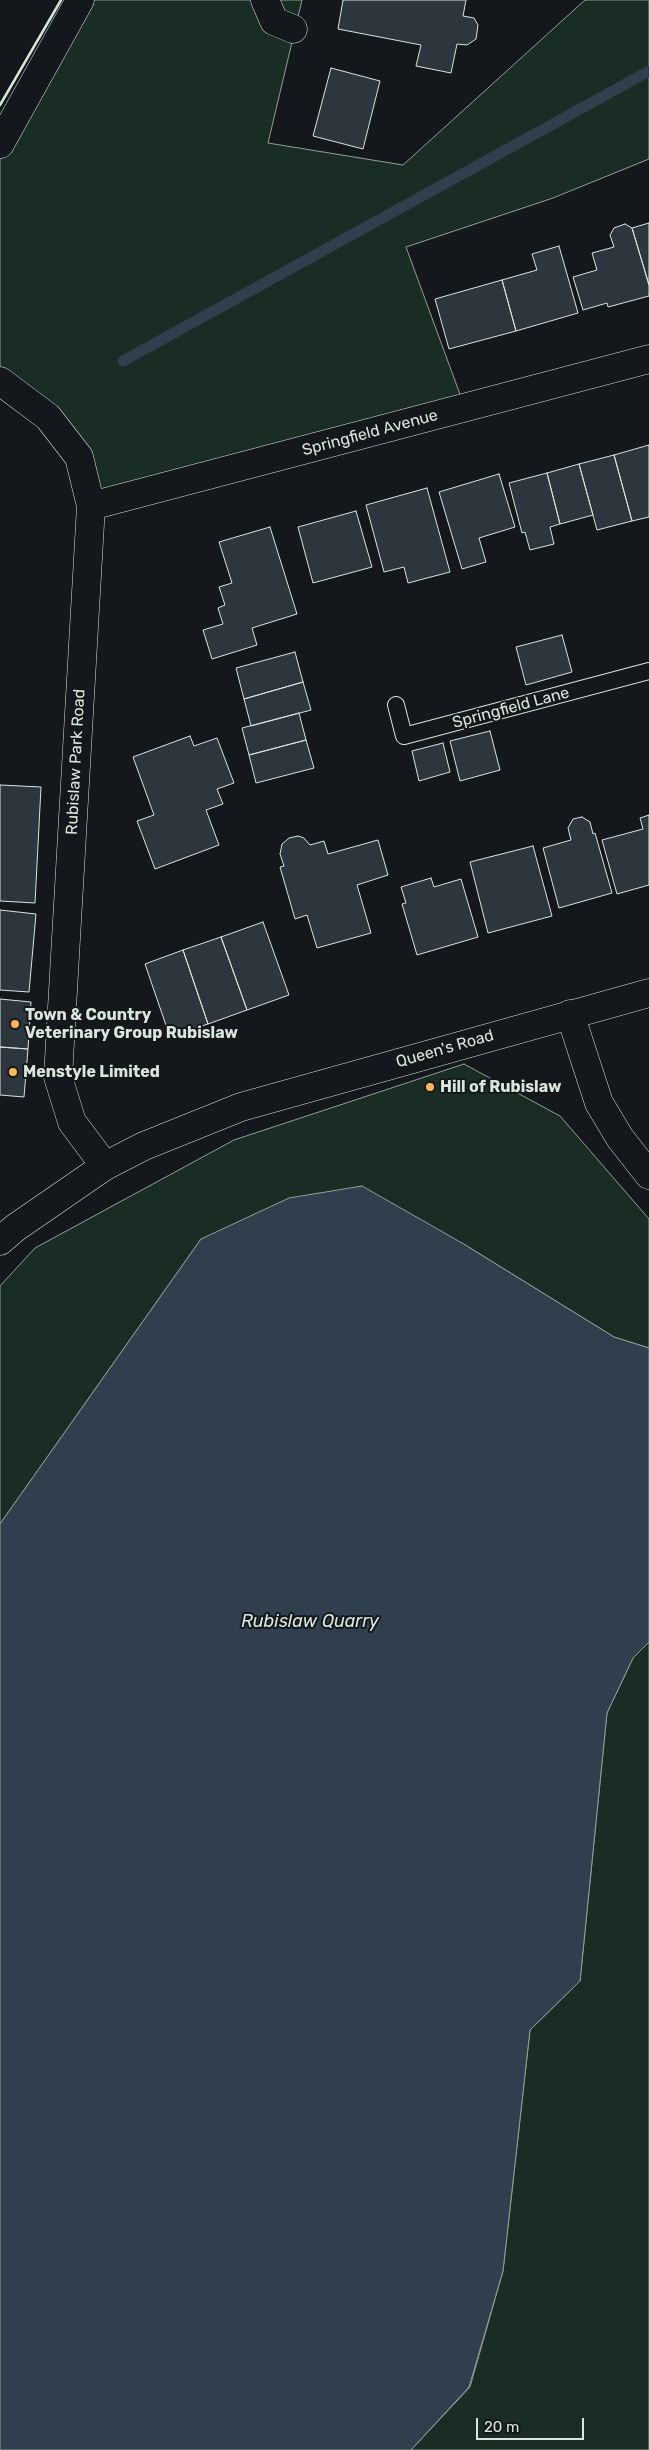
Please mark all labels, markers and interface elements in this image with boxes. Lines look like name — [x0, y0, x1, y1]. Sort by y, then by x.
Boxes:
street label: Springfield Avenue — [300, 406, 440, 460]
street label: Springfield Lane — [450, 683, 572, 733]
street label: Rubislaw Park Road — [63, 688, 89, 836]
place label: Town & Country Veterinary Group Rubislaw — [25, 1005, 238, 1043]
marker: Town & Country Veterinary Group Rubislaw — [9, 1018, 21, 1030]
street label: Queen's Road — [394, 1026, 496, 1072]
place label: Menstyle Limited — [23, 1062, 160, 1082]
marker: Menstyle Limited — [7, 1066, 19, 1078]
place label: Hill of Rubislaw — [440, 1077, 561, 1097]
marker: Hill of Rubislaw — [424, 1081, 436, 1093]
water label: Rubislaw Quarry — [241, 1611, 379, 1633]
scale bar — [479, 2408, 586, 2440]
text: 20 m — [484, 2418, 519, 2436]

